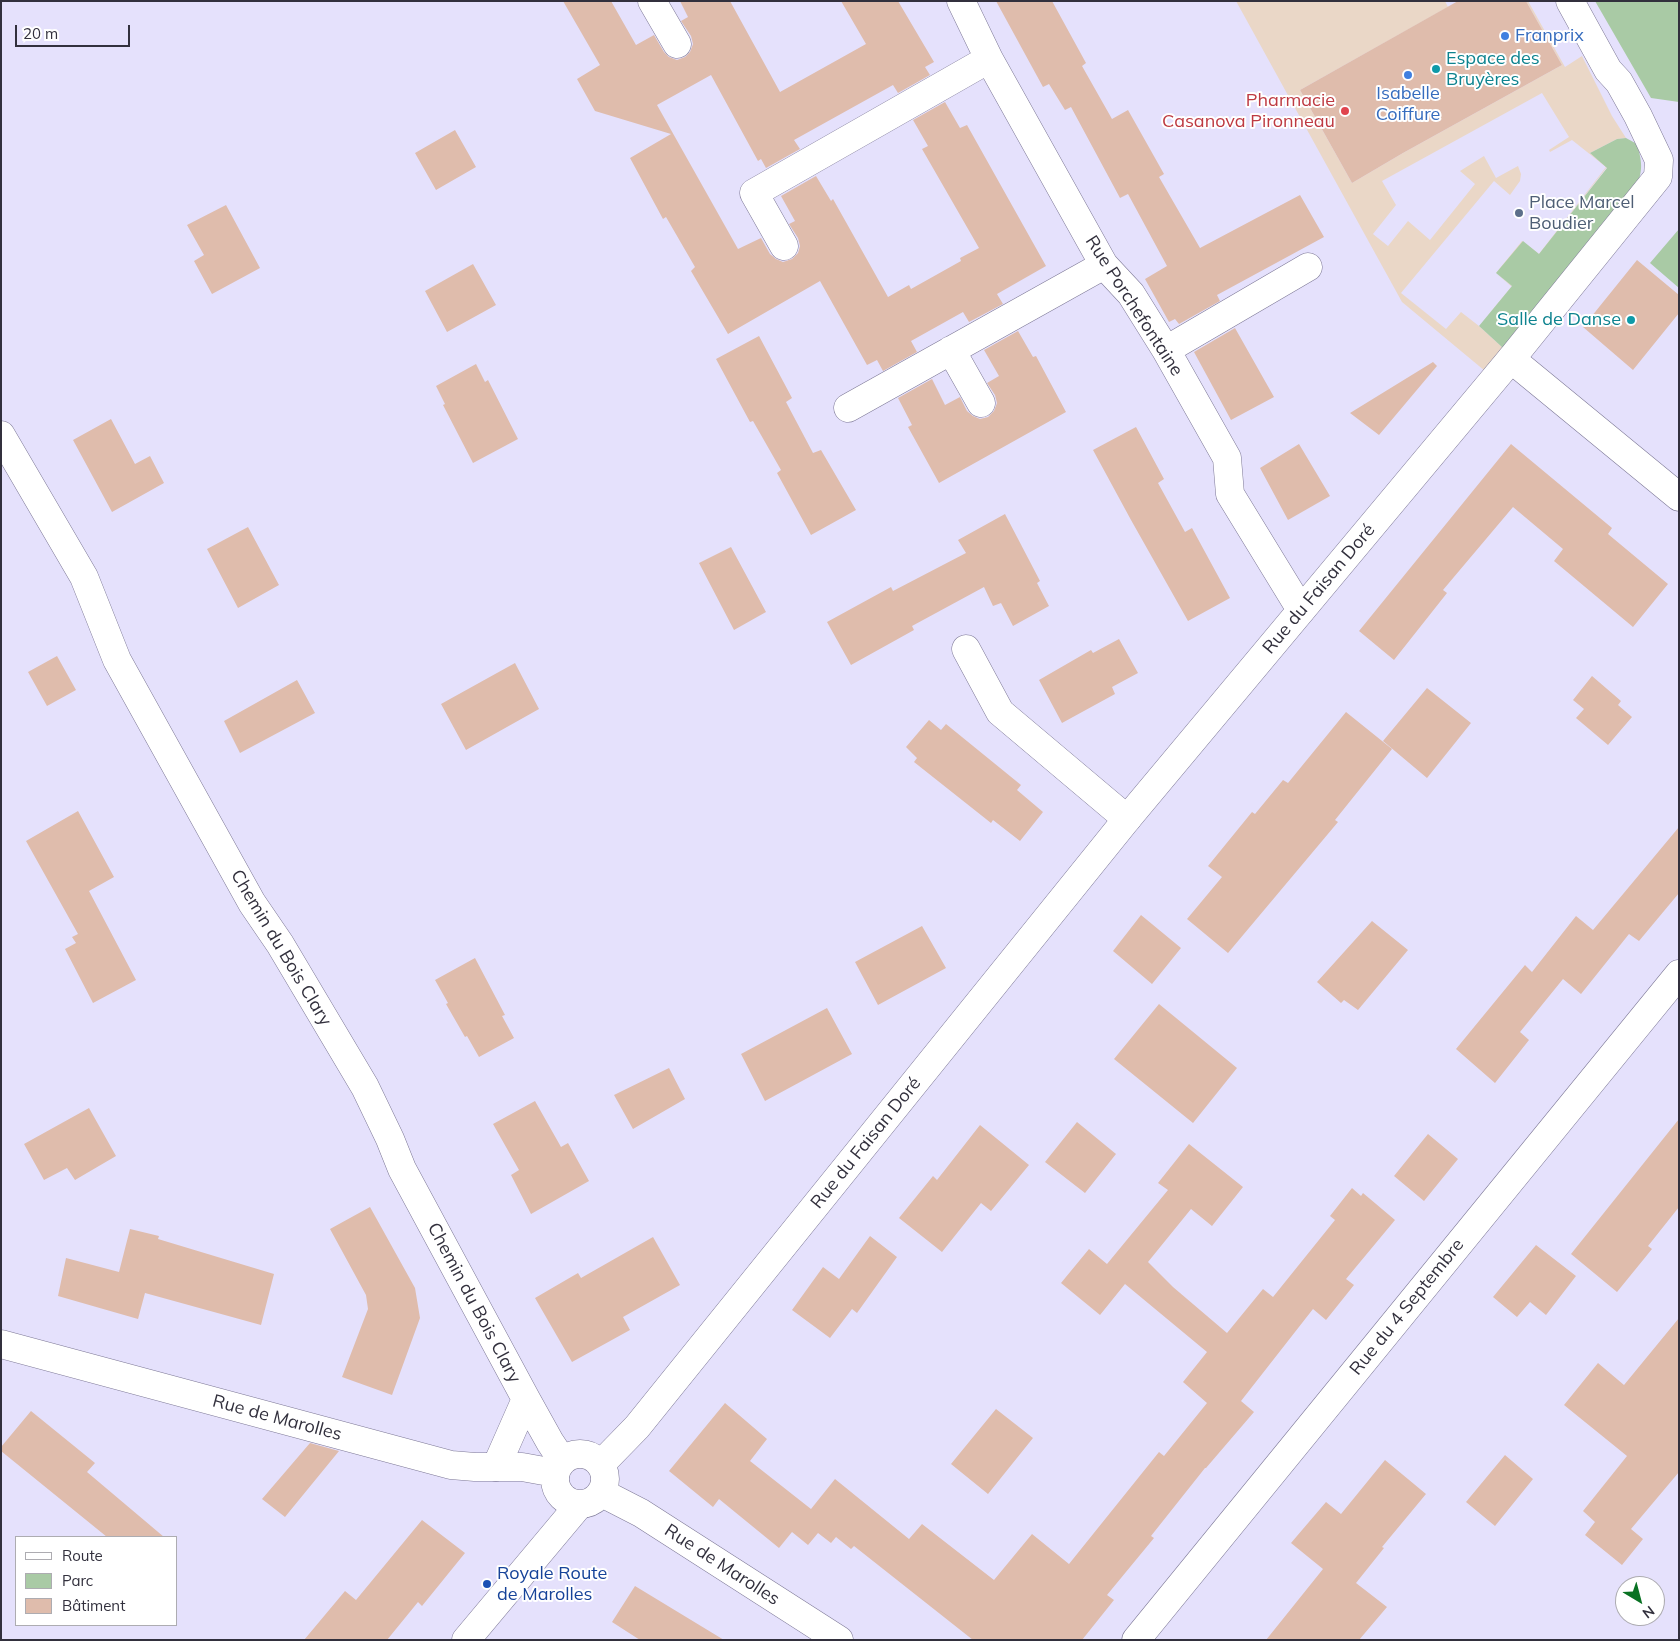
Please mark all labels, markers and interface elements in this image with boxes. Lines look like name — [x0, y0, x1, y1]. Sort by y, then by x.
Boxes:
scale bar — [18, 15, 132, 47]
text: 20 m — [23, 24, 58, 43]
place label: Franprix — [1515, 25, 1584, 47]
marker: Franprix — [1499, 30, 1511, 42]
place label: Espace des Bruyères — [1446, 48, 1540, 90]
marker: Espace des Bruyères — [1430, 63, 1442, 75]
marker: Isabelle Coiffure — [1402, 69, 1414, 81]
place label: Isabelle Coiffure — [1376, 83, 1440, 126]
place label: Pharmacie Casanova Pironneau — [1162, 90, 1335, 132]
marker: Pharmacie Casanova Pironneau — [1339, 105, 1351, 117]
place label: Place Marcel Boudier — [1529, 192, 1634, 234]
marker: Place Marcel Boudier — [1513, 207, 1525, 219]
street label: Rue Porchefontaine — [1081, 232, 1187, 380]
place label: Salle de Danse — [1497, 309, 1621, 331]
marker: Salle de Danse — [1625, 314, 1637, 326]
street label: Rue du Faisan Doré — [1258, 520, 1380, 658]
street label: Chemin du Bois Clary — [226, 866, 336, 1030]
street label: Rue du Faisan Doré — [806, 1073, 926, 1213]
street label: Chemin du Bois Clary — [423, 1219, 525, 1387]
street label: Rue du 4 Septembre — [1345, 1234, 1469, 1380]
street label: Rue de Marolles — [210, 1390, 344, 1446]
street label: Rue de Marolles — [660, 1520, 784, 1610]
legend — [15, 1536, 178, 1626]
text: Route — [62, 1546, 103, 1565]
place label: Royale Route de Marolles — [497, 1563, 607, 1606]
text: Parc — [62, 1571, 93, 1590]
north arrow — [1615, 1576, 1665, 1626]
marker: Royale Route de Marolles — [481, 1578, 493, 1590]
text: Bâtiment — [62, 1596, 125, 1615]
text: N — [1639, 1602, 1658, 1623]

